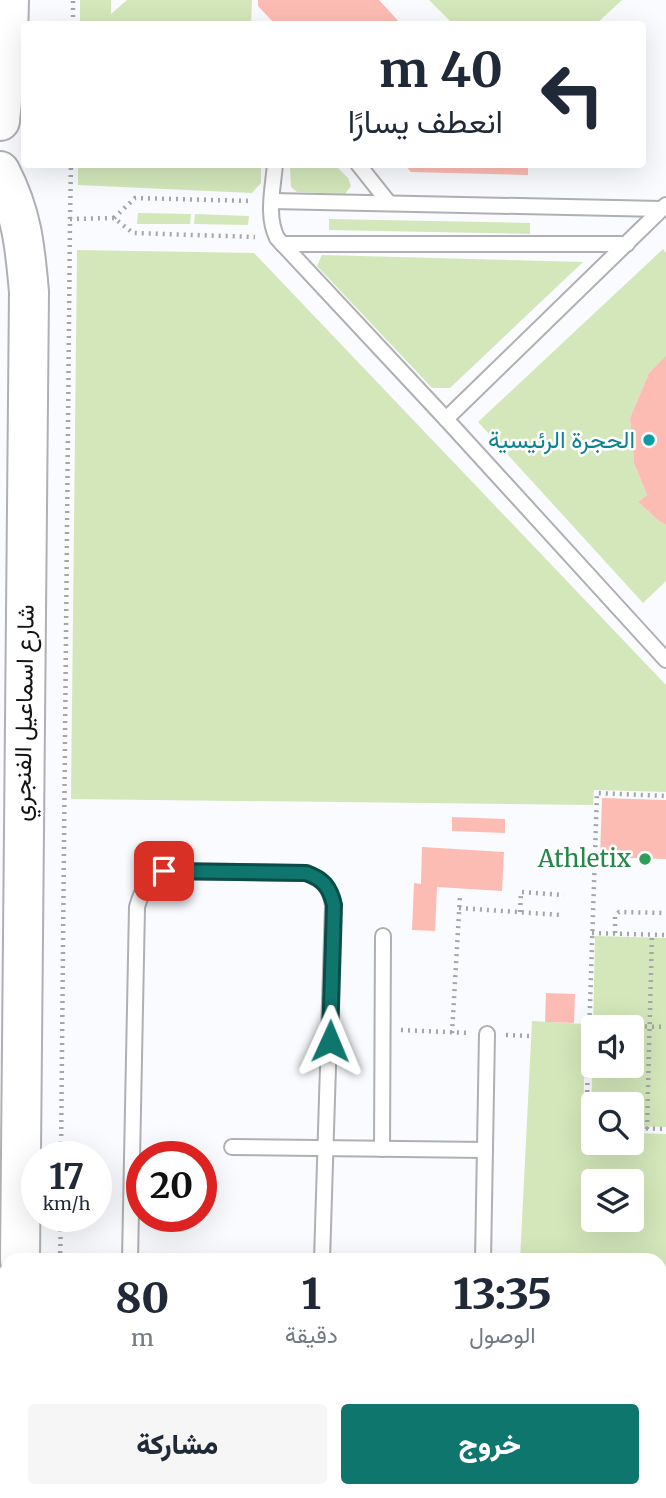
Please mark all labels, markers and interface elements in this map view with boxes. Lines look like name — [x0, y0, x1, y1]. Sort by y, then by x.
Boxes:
text: 40 m — [379, 39, 503, 100]
icon: left — [527, 49, 618, 140]
text: انعطف يسارًا — [348, 102, 503, 142]
place label: الحجرة الرئيسية — [488, 424, 635, 455]
marker: الحجرة الرئيسية — [641, 432, 657, 448]
street label: شارع اسماعيل الفنجري — [6, 604, 45, 822]
pin — [134, 841, 194, 901]
place label: Athletix — [537, 843, 632, 874]
marker: Athletix — [637, 851, 653, 867]
icon: arrive — [145, 852, 183, 890]
position arrow — [293, 1004, 367, 1078]
map controls — [581, 1015, 644, 1232]
button: sound — [581, 1015, 644, 1078]
button: search — [581, 1092, 644, 1155]
speed limit sign: 20 — [126, 1141, 217, 1232]
text: 17 — [49, 1155, 84, 1199]
button: layers — [581, 1169, 644, 1232]
text: km/h — [43, 1192, 90, 1215]
text: 1 — [301, 1268, 321, 1320]
text: 13:35 — [453, 1268, 552, 1320]
text: 80 — [115, 1272, 169, 1324]
text: دقيقة — [285, 1320, 338, 1349]
text: الوصول — [469, 1320, 536, 1349]
text: m — [131, 1323, 154, 1352]
button: مشاركة — [28, 1404, 327, 1484]
button: خروج — [341, 1404, 639, 1484]

